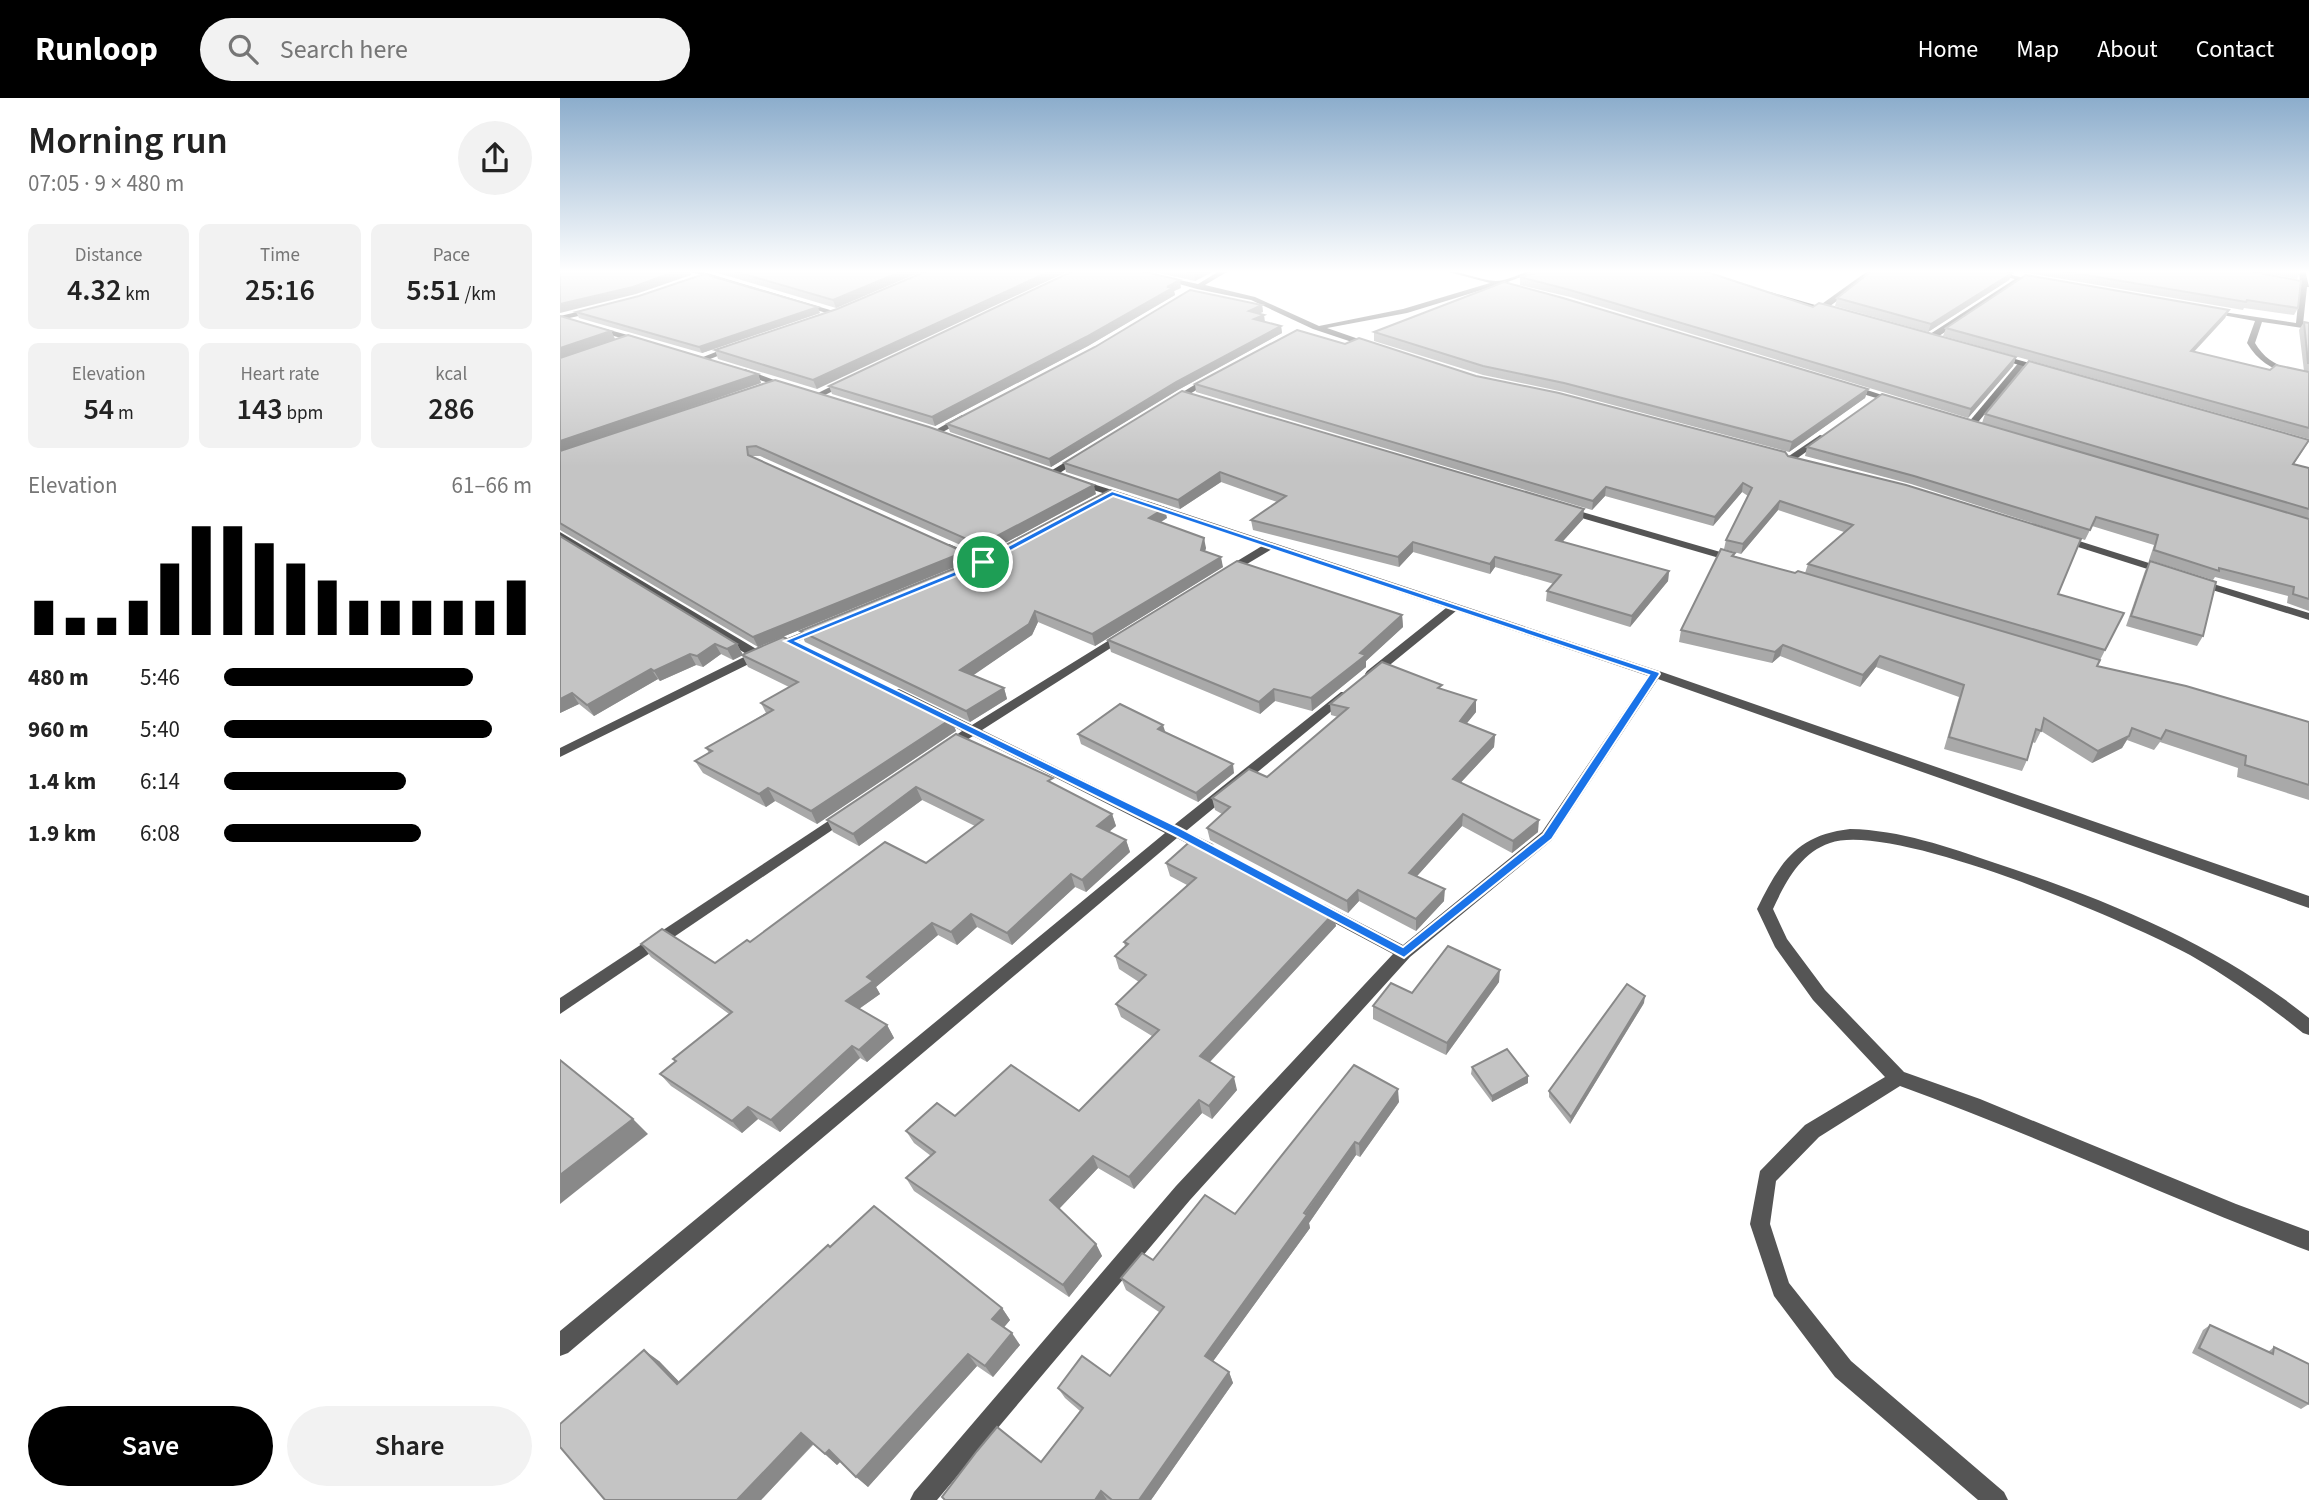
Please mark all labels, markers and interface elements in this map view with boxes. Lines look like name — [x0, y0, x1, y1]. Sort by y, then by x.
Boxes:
search box — [200, 18, 690, 81]
text: Runloop — [35, 26, 158, 73]
icon: search — [224, 30, 262, 68]
text: Search here — [280, 31, 408, 68]
text: Home — [1918, 32, 1978, 67]
text: Map — [2016, 32, 2059, 67]
text: About — [2097, 32, 2158, 67]
text: Contact — [2196, 32, 2274, 67]
text: Morning run — [28, 114, 228, 168]
button: share — [458, 121, 532, 195]
text: 07:05 · 9 × 480 m — [28, 167, 184, 200]
text: Distance — [75, 242, 142, 269]
text: Time — [260, 242, 300, 269]
text: Pace — [433, 242, 470, 269]
text: 4.32 — [67, 269, 121, 312]
text: 25:16 — [245, 269, 315, 312]
text: 5:51 — [406, 269, 461, 312]
text: km — [121, 281, 150, 308]
text: /km — [461, 281, 496, 308]
text: Elevation — [72, 361, 146, 388]
text: Heart rate — [240, 361, 319, 388]
text: kcal — [435, 361, 467, 388]
text: 54 — [83, 388, 114, 431]
text: 143 — [237, 388, 283, 431]
text: 286 — [428, 388, 474, 431]
text: m — [114, 400, 134, 427]
text: bpm — [283, 400, 323, 427]
text: Elevation — [28, 469, 118, 502]
text: 61–66 m — [452, 469, 532, 502]
pin — [953, 532, 1013, 592]
icon: arrive — [964, 543, 1002, 581]
text: 480 m — [28, 661, 89, 694]
text: 5:46 — [140, 661, 180, 694]
text: 960 m — [28, 713, 89, 746]
text: 5:40 — [140, 713, 180, 746]
text: 1.4 km — [28, 765, 96, 798]
text: 6:14 — [140, 765, 180, 798]
text: 1.9 km — [28, 817, 96, 850]
text: 6:08 — [140, 817, 180, 850]
button: Save — [28, 1406, 273, 1486]
button: Share — [287, 1406, 532, 1486]

